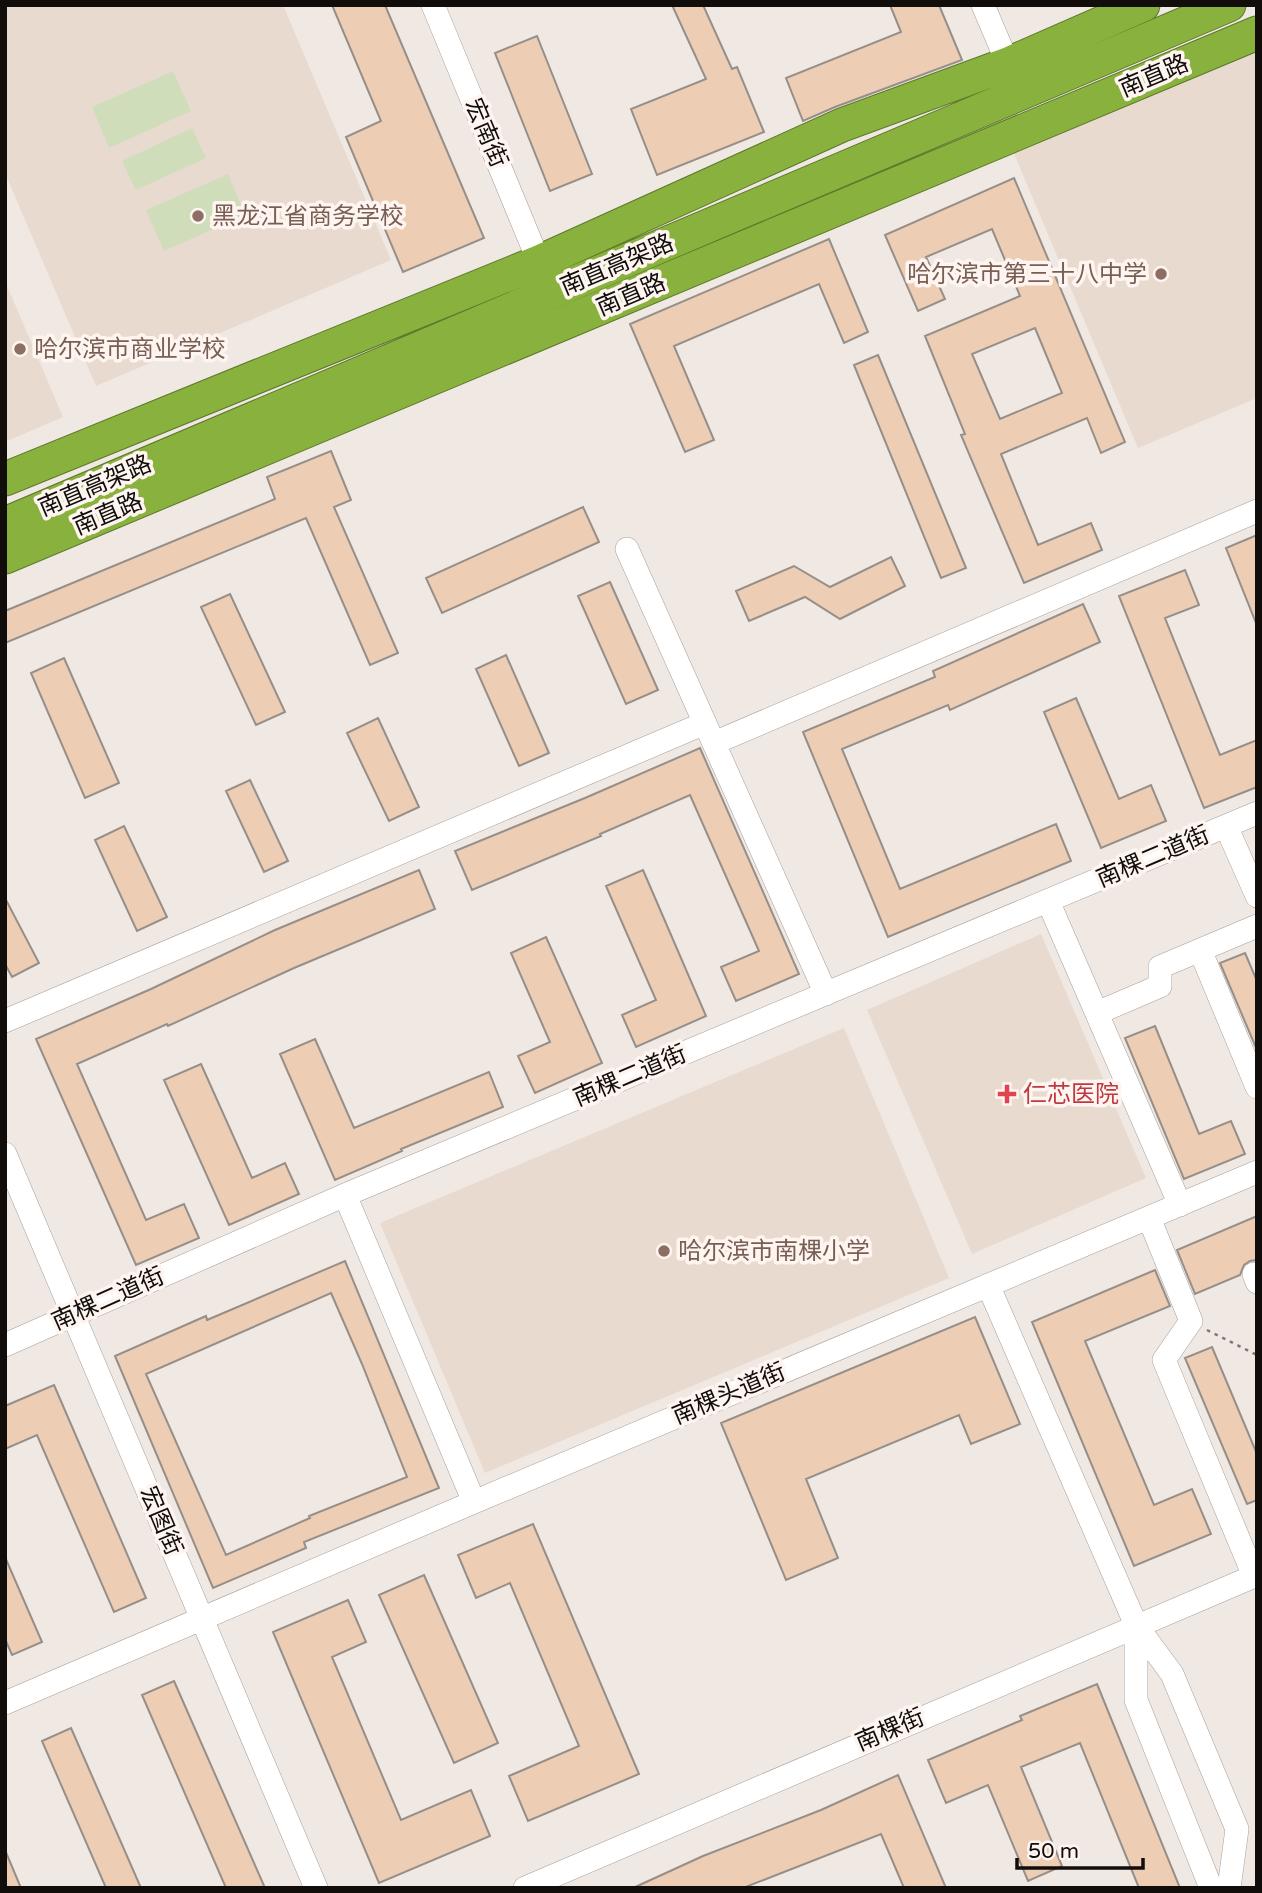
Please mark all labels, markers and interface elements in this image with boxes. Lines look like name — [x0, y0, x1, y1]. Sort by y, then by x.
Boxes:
street label: 南直路 — [1115, 49, 1193, 103]
street label: 宏南街 — [459, 94, 513, 172]
place label: 黑龙江省商务学校 — [212, 202, 404, 231]
marker: 黑龙江省商务学校 — [190, 208, 206, 224]
street label: 南直高架路 — [556, 228, 678, 302]
place label: 哈尔滨市第三十八中学 — [907, 260, 1147, 289]
marker: 哈尔滨市第三十八中学 — [1153, 266, 1169, 282]
street label: 南直路 — [592, 268, 670, 322]
place label: 哈尔滨市商业学校 — [34, 335, 226, 364]
marker: 哈尔滨市商业学校 — [12, 341, 28, 357]
street label: 南直高架路 — [34, 449, 156, 523]
street label: 南直路 — [69, 487, 147, 541]
street label: 南棵二道街 — [1092, 820, 1214, 894]
street label: 南棵二道街 — [569, 1039, 691, 1113]
place label: 仁芯医院 — [1023, 1080, 1119, 1109]
marker: 仁芯医院 — [997, 1084, 1017, 1104]
place label: 哈尔滨市南棵小学 — [678, 1237, 870, 1266]
marker: 哈尔滨市南棵小学 — [656, 1243, 672, 1259]
street label: 南棵二道街 — [47, 1261, 169, 1337]
street label: 南棵头道街 — [668, 1357, 790, 1431]
street label: 宏图街 — [134, 1482, 188, 1560]
street label: 南棵街 — [851, 1703, 929, 1757]
scale bar — [1017, 1826, 1143, 1870]
text: 50 m — [1028, 1839, 1079, 1864]

